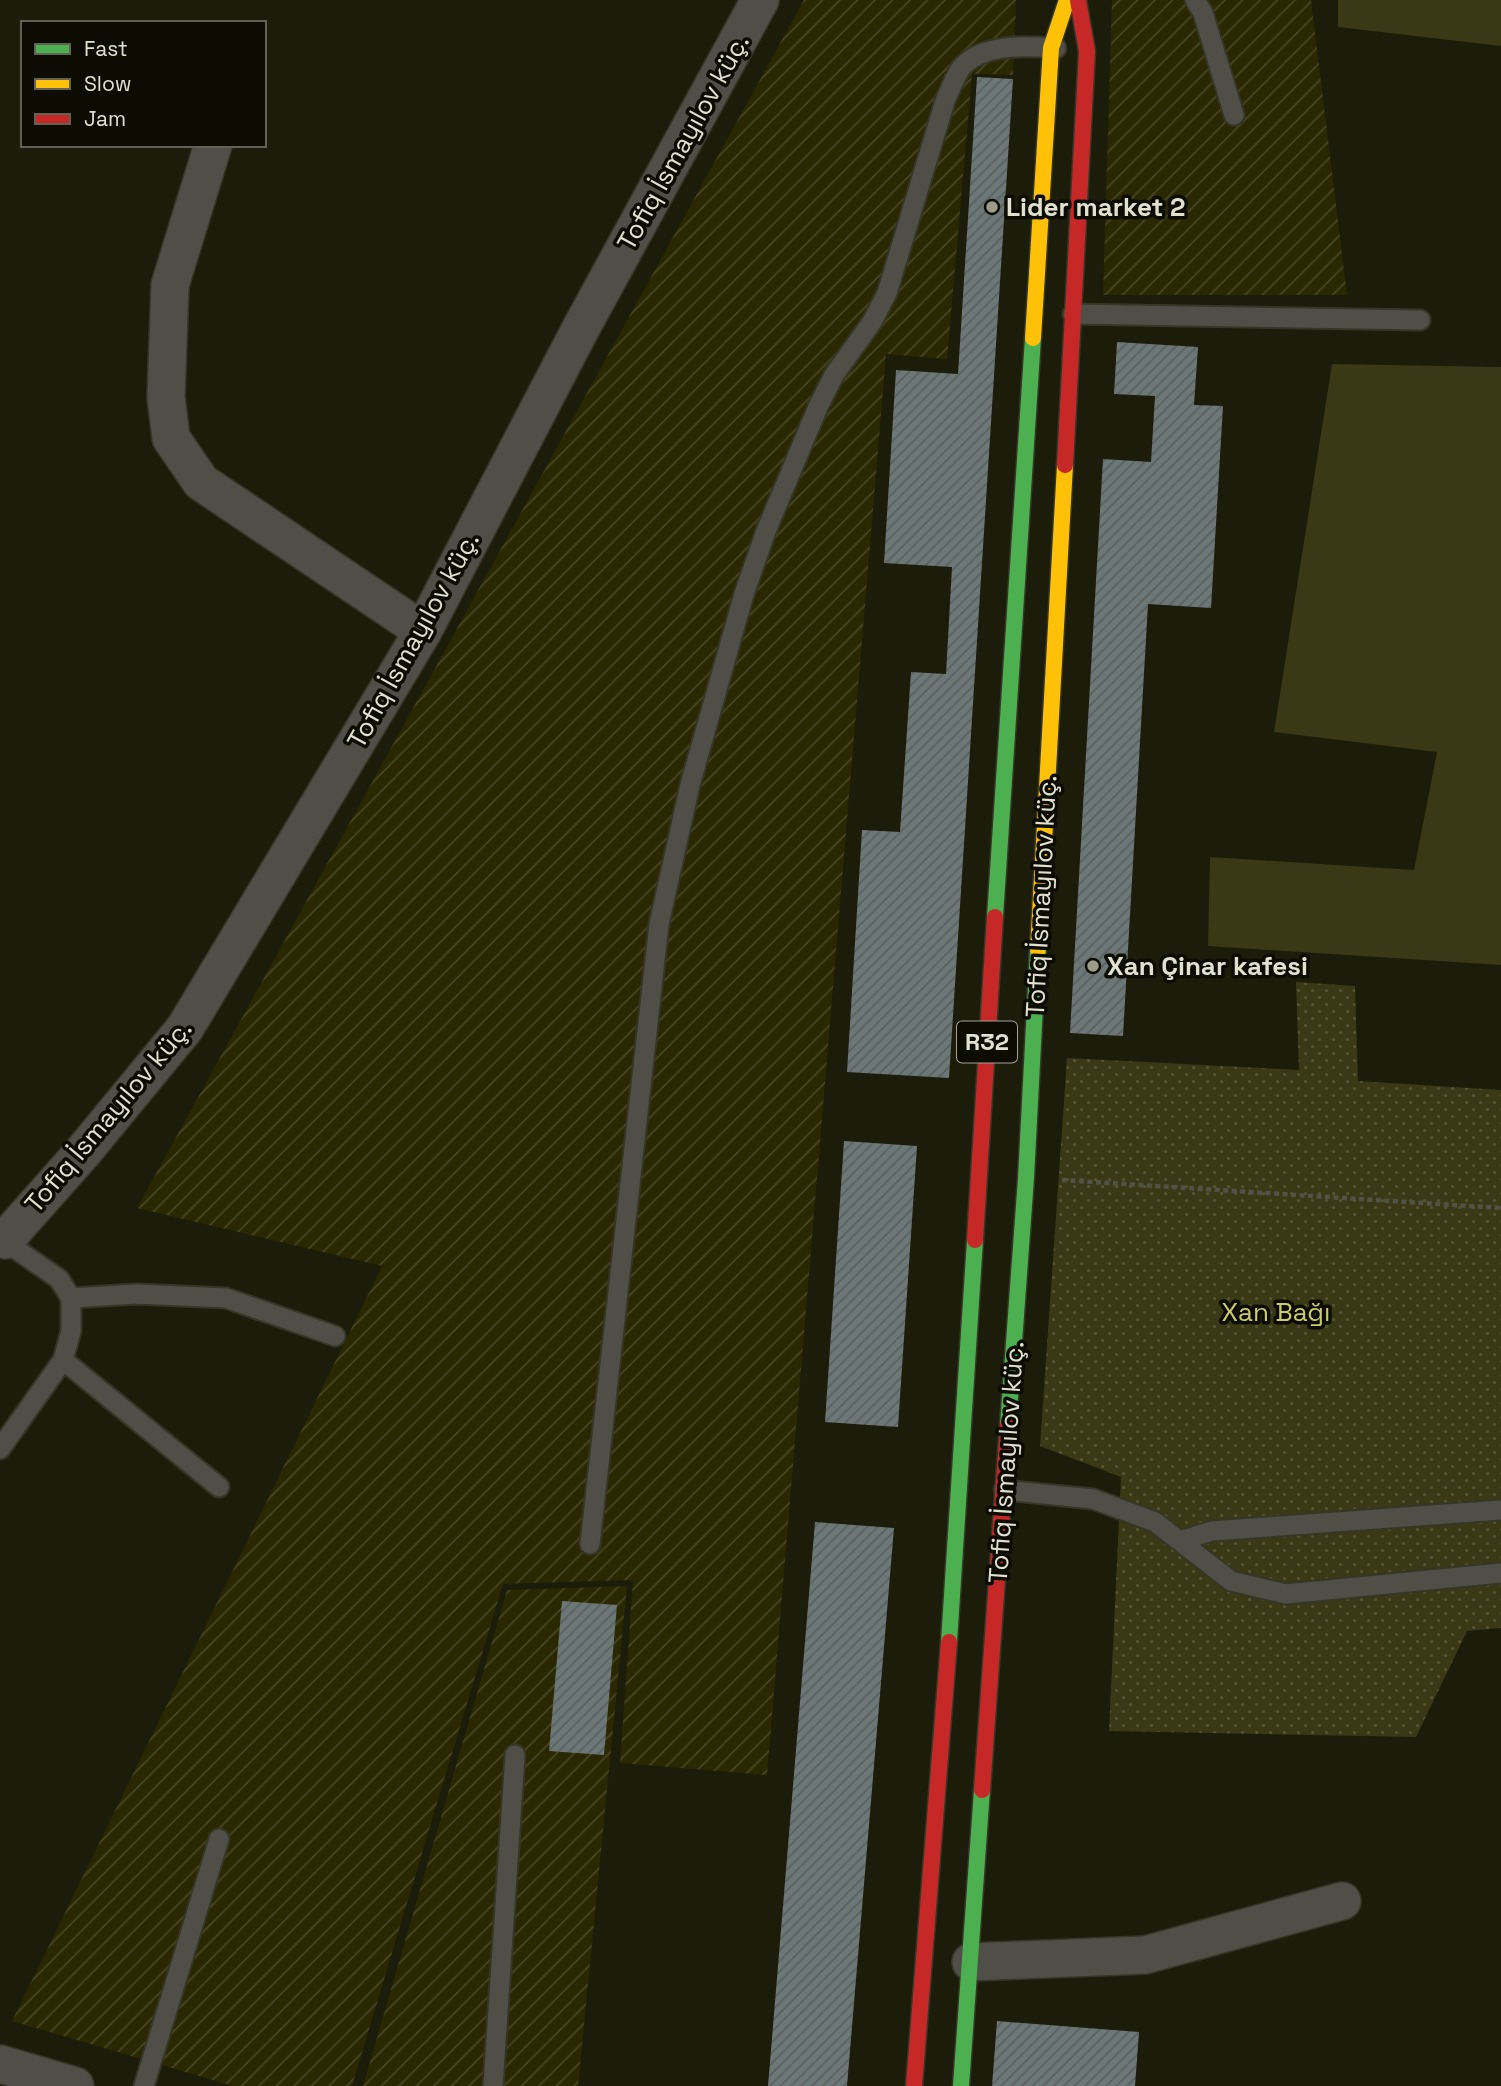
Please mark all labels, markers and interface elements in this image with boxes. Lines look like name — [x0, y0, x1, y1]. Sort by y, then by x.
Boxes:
legend — [21, 21, 266, 147]
street label: Tofiq İsmayılov küç. — [609, 28, 757, 256]
text: Fast — [84, 35, 128, 62]
text: Slow — [84, 70, 132, 97]
text: Jam — [84, 105, 126, 132]
place label: Lider market 2 — [1006, 190, 1185, 224]
marker: Lider market 2 — [984, 199, 1000, 215]
street label: Tofiq İsmayılov küç. — [339, 526, 487, 754]
street label: Tofiq İsmayılov küç. — [1018, 774, 1064, 1018]
place label: Xan Çinar kafesi — [1107, 949, 1308, 983]
marker: Xan Çinar kafesi — [1085, 958, 1101, 974]
street label: Tofiq İsmayılov küç. — [17, 1012, 199, 1220]
road number: R32 — [957, 1022, 1017, 1062]
park label: Xan Bağı — [1222, 1295, 1330, 1329]
street label: Tofiq İsmayılov küç. — [981, 1340, 1031, 1584]

